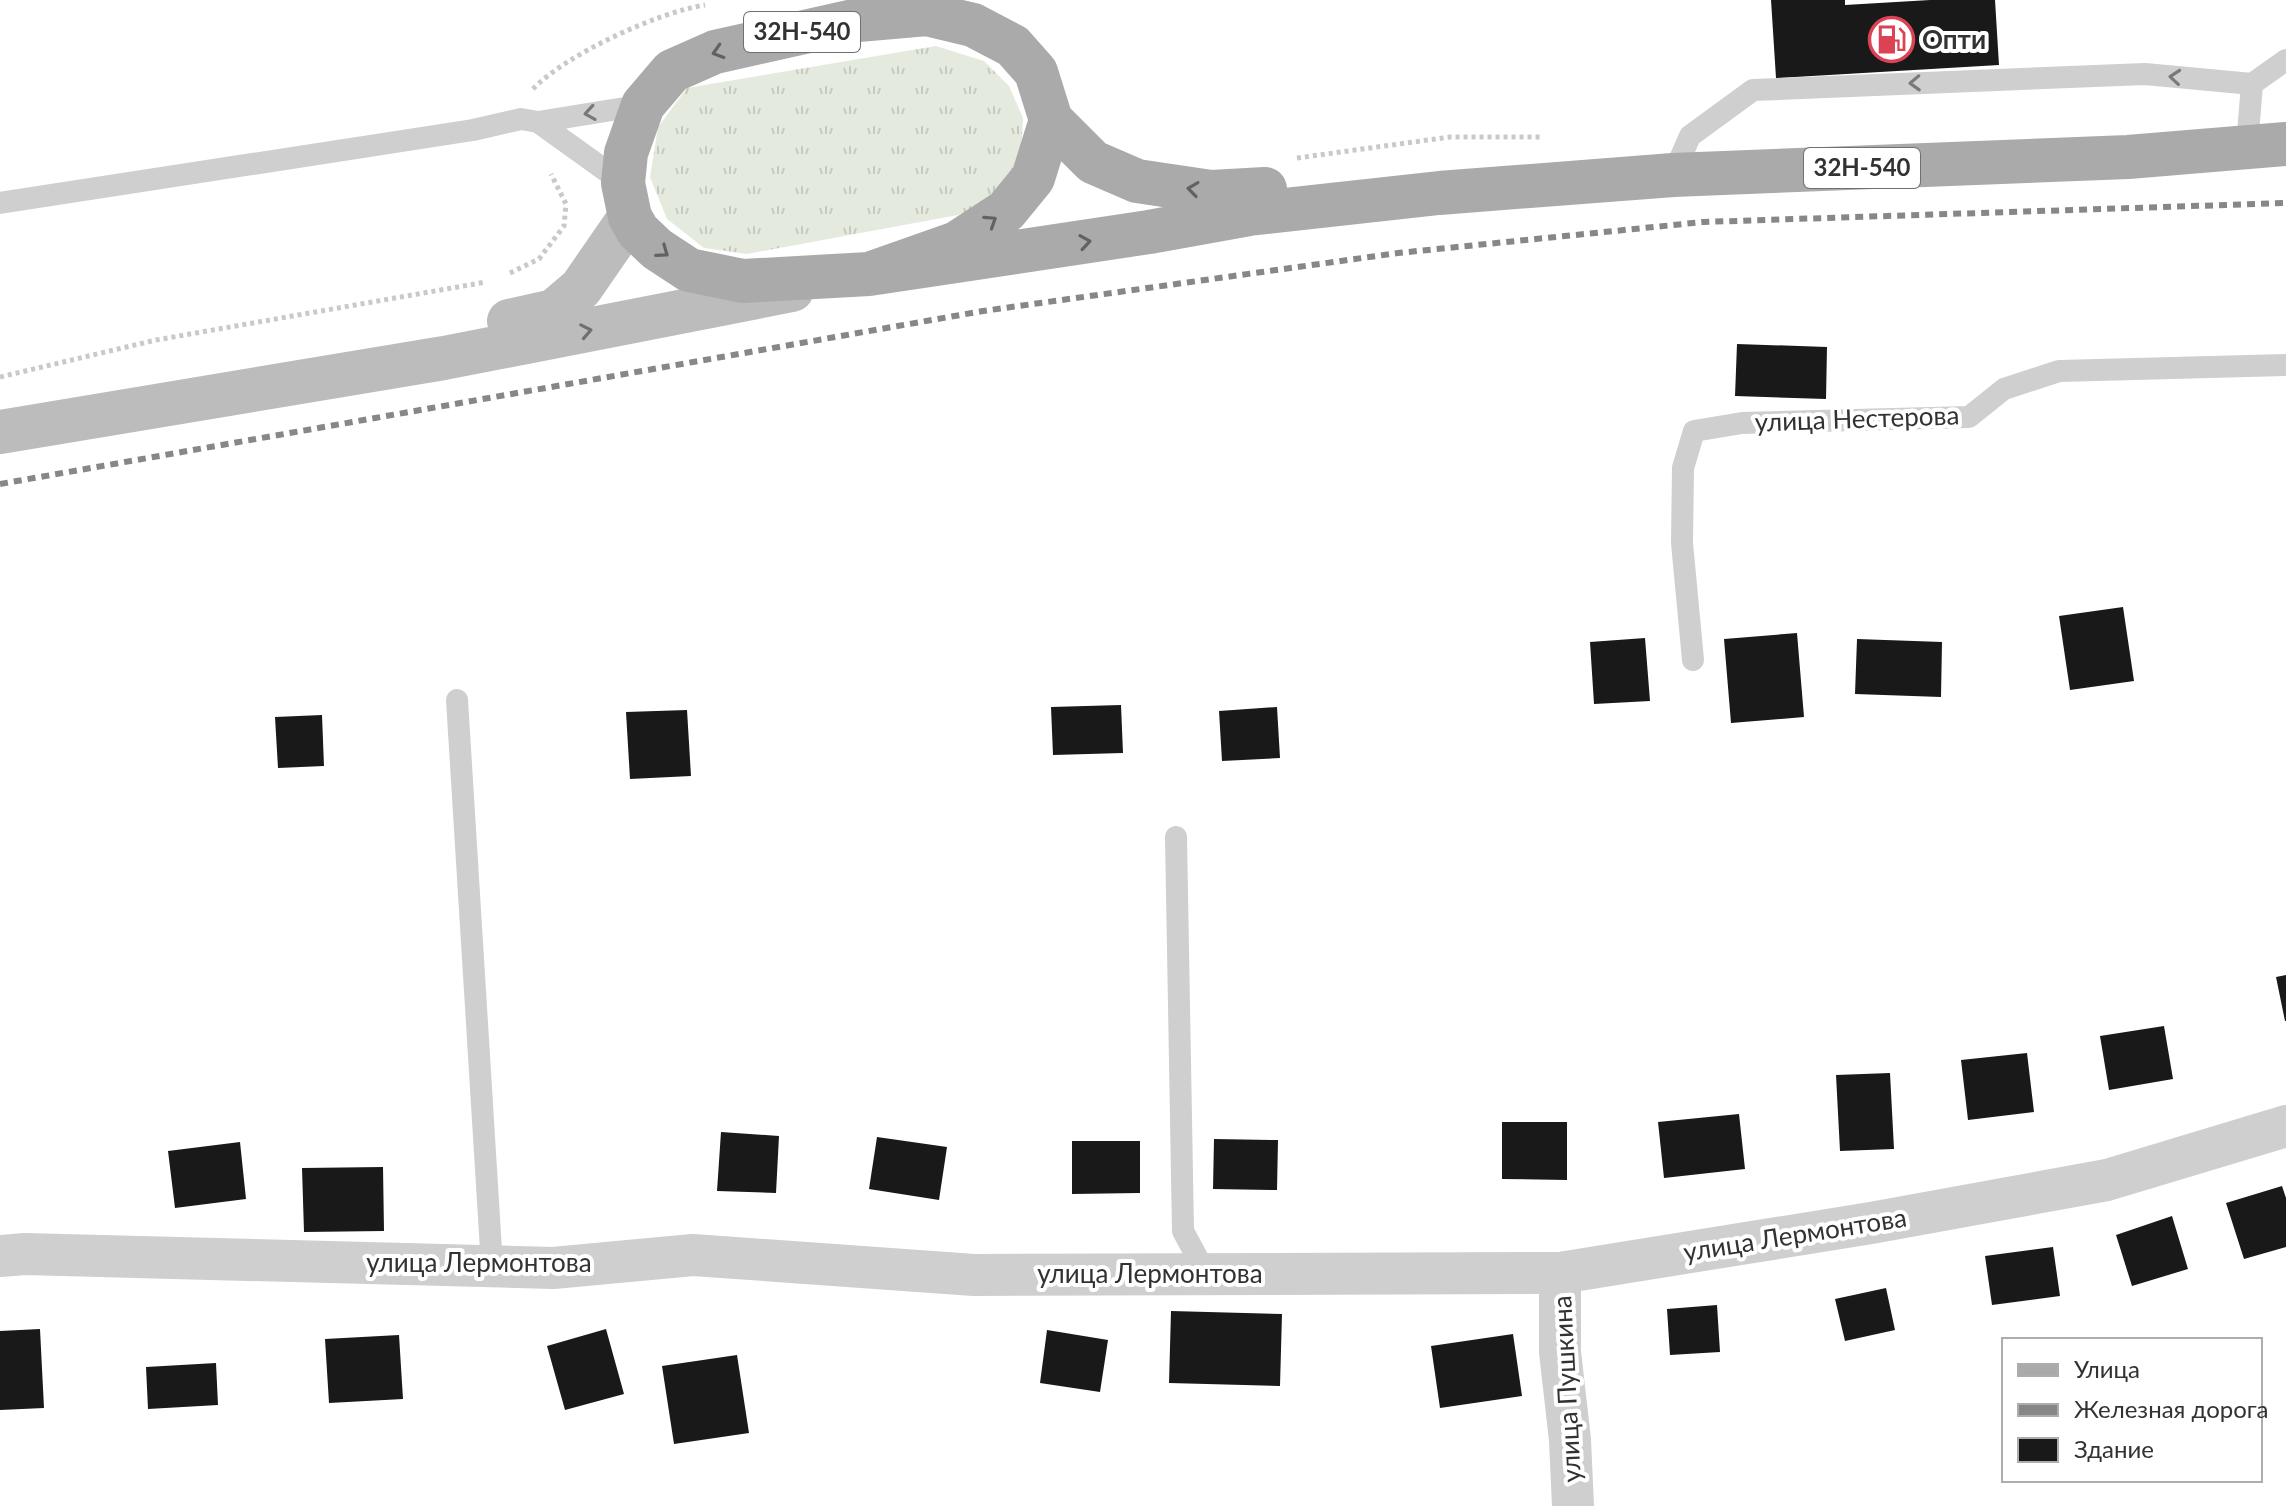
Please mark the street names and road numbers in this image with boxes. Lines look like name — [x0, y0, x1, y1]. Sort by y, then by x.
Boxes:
road number: 32Н-540 — [744, 12, 860, 52]
road number: 32Н-540 — [1804, 148, 1920, 188]
street label: улица Нестерова — [1754, 398, 1960, 438]
street label: улица Лермонтова — [1681, 1201, 1909, 1267]
street label: улица Лермонтова — [366, 1246, 592, 1278]
street label: улица Лермонтова — [1037, 1257, 1263, 1289]
street label: улица Пушкина — [1545, 1295, 1587, 1483]

